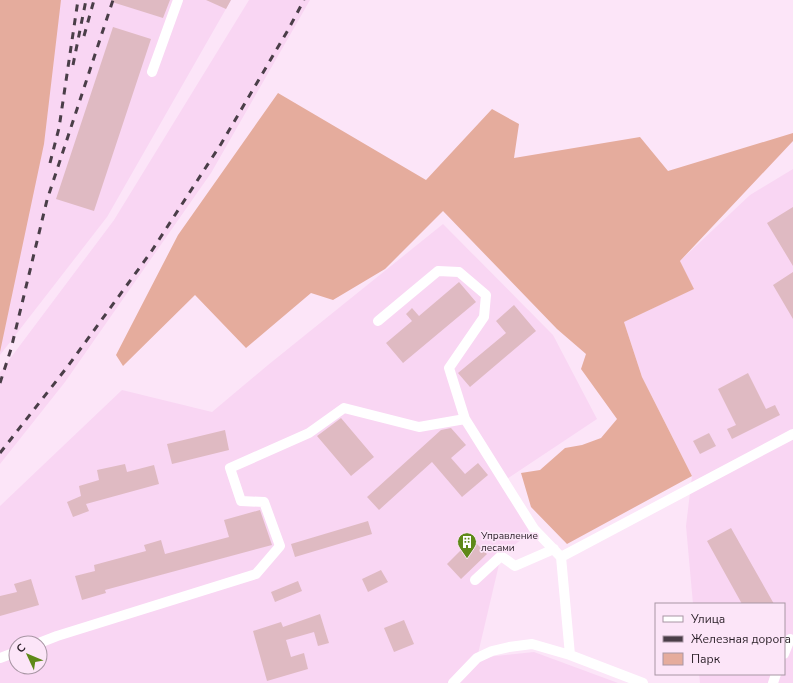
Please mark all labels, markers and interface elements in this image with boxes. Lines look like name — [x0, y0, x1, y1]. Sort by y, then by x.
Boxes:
place label: Управление лесами — [480, 529, 538, 555]
building icon: Управление лесами — [456, 531, 478, 559]
legend — [655, 603, 785, 675]
text: Улица — [690, 611, 725, 627]
text: Железная дорога — [691, 631, 791, 647]
north arrow — [8, 635, 48, 675]
text: С — [13, 640, 30, 656]
text: Парк — [691, 651, 721, 667]

